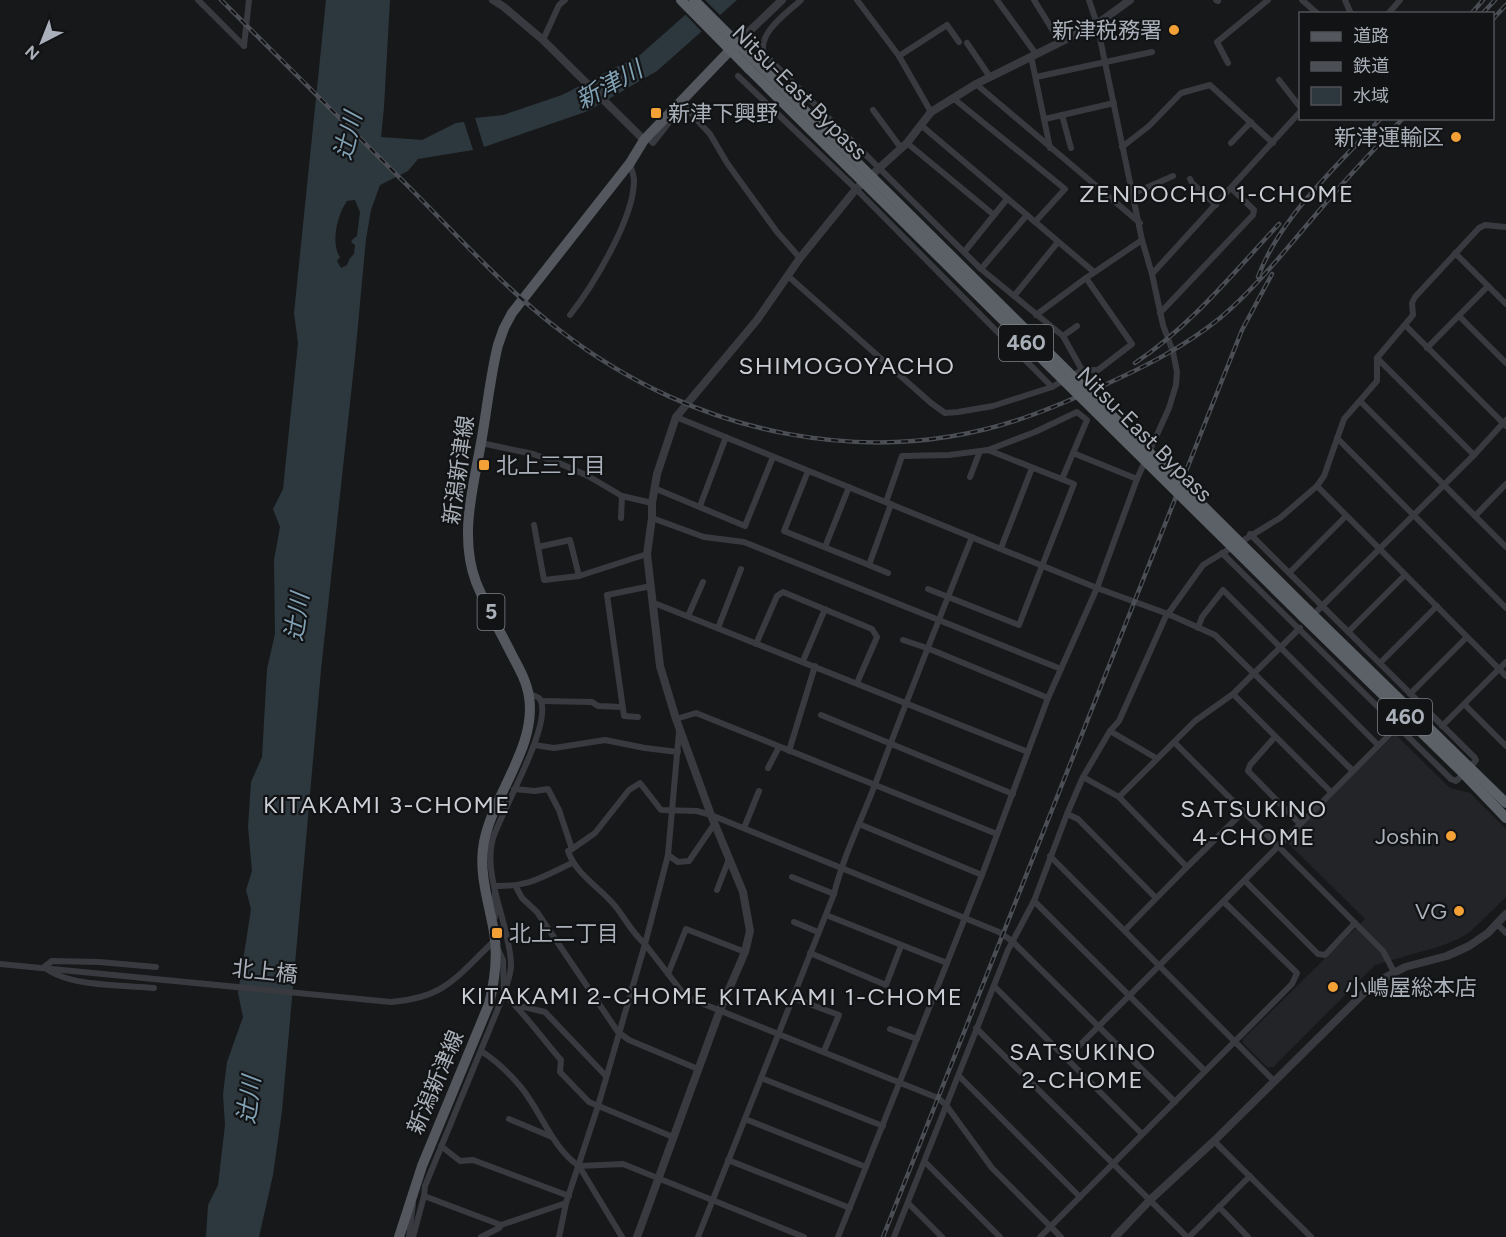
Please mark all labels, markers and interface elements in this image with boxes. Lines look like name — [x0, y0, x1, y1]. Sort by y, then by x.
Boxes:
north arrow — [12, 12, 72, 72]
legend — [1299, 12, 1494, 120]
place label: 新津税務署 — [1052, 17, 1162, 44]
street label: Nitsu-East Bypass — [726, 19, 873, 166]
marker: 新津税務署 — [1167, 23, 1181, 37]
text: 道路 — [1353, 25, 1389, 47]
text: N — [21, 42, 43, 64]
water label: 新津川 — [570, 53, 650, 115]
text: 鉄道 — [1353, 55, 1389, 77]
text: 水域 — [1353, 85, 1389, 107]
place label: 新津下興野 — [668, 100, 778, 127]
water label: 辻川 — [328, 106, 368, 163]
marker: 新津下興野 — [649, 106, 663, 120]
place label: 新津運輸区 — [1334, 124, 1444, 151]
marker: 新津運輸区 — [1449, 130, 1463, 144]
district label: ZENDOCHO 1-CHOME — [1079, 179, 1355, 208]
road number: 460 — [999, 325, 1053, 361]
district label: SHIMOGOYACHO — [739, 351, 955, 380]
street label: Nitsu-East Bypass — [1071, 361, 1218, 508]
street label: 新潟新津線 — [437, 414, 480, 526]
place label: 北上三丁目 — [496, 452, 606, 479]
marker: 北上三丁目 — [477, 458, 491, 472]
water label: 辻川 — [279, 588, 315, 643]
road number: 5 — [478, 594, 504, 630]
road number: 460 — [1378, 699, 1432, 735]
district label: KITAKAMI 3-CHOME — [263, 790, 511, 819]
district label: SATSUKINO 4-CHOME — [1180, 794, 1328, 851]
place label: Joshin — [1375, 823, 1439, 850]
marker: Joshin — [1444, 829, 1458, 843]
place label: VG — [1415, 898, 1447, 925]
marker: VG — [1452, 904, 1466, 918]
place label: 北上二丁目 — [509, 920, 619, 947]
marker: 北上二丁目 — [490, 926, 504, 940]
street label: 北上橋 — [231, 955, 299, 988]
place label: 小嶋屋総本店 — [1345, 974, 1477, 1001]
marker: 小嶋屋総本店 — [1326, 980, 1340, 994]
district label: KITAKAMI 2-CHOME — [461, 981, 709, 1010]
district label: KITAKAMI 1-CHOME — [718, 982, 964, 1011]
street label: 新潟新津線 — [402, 1026, 469, 1138]
district label: SATSUKINO 2-CHOME — [1009, 1037, 1157, 1094]
water label: 辻川 — [231, 1071, 266, 1126]

